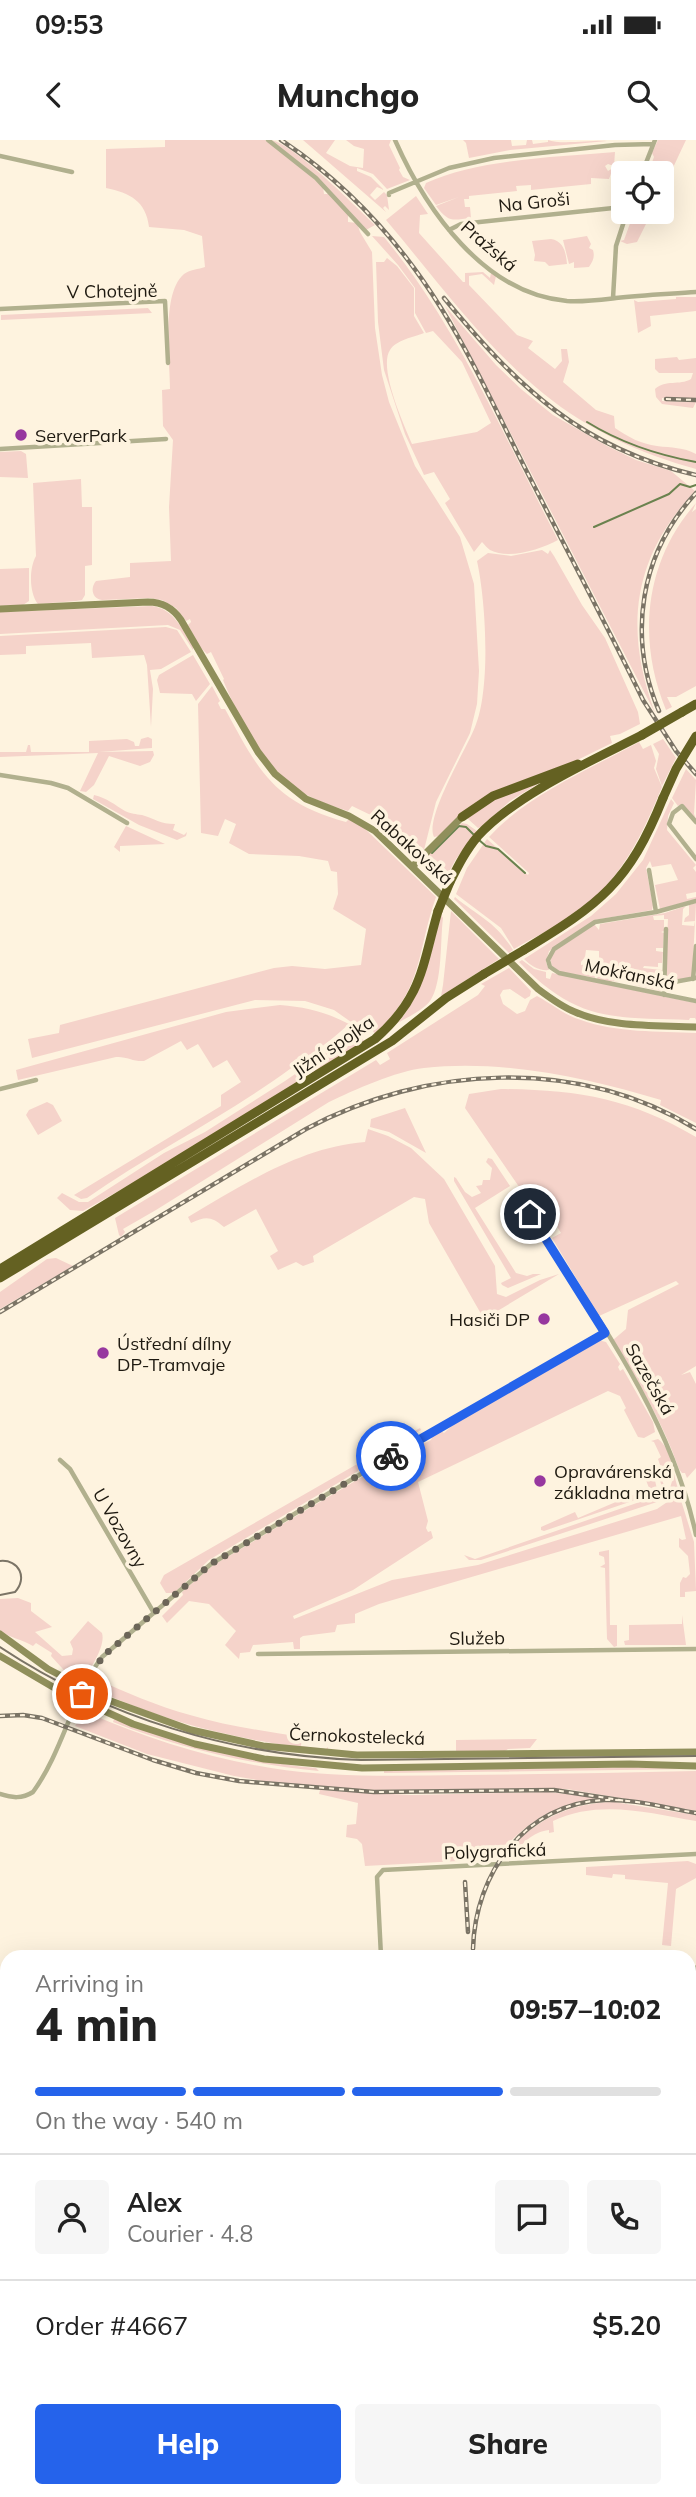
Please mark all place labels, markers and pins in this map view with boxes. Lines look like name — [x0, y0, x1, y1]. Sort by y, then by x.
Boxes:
place label: ServerPark — [35, 424, 127, 447]
marker: ServerPark — [13, 427, 29, 443]
pin — [500, 1184, 560, 1244]
place label: Hasiči DP — [449, 1308, 530, 1331]
marker: Hasiči DP — [536, 1311, 552, 1327]
place label: Ústřední dílny DP-Tramvaje — [117, 1332, 232, 1376]
marker: Ústřední dílny DP-Tramvaje — [95, 1345, 111, 1361]
place label: Opravárenská základna metra — [554, 1460, 684, 1504]
marker: Opravárenská základna metra — [532, 1473, 548, 1489]
pin — [52, 1664, 112, 1724]

